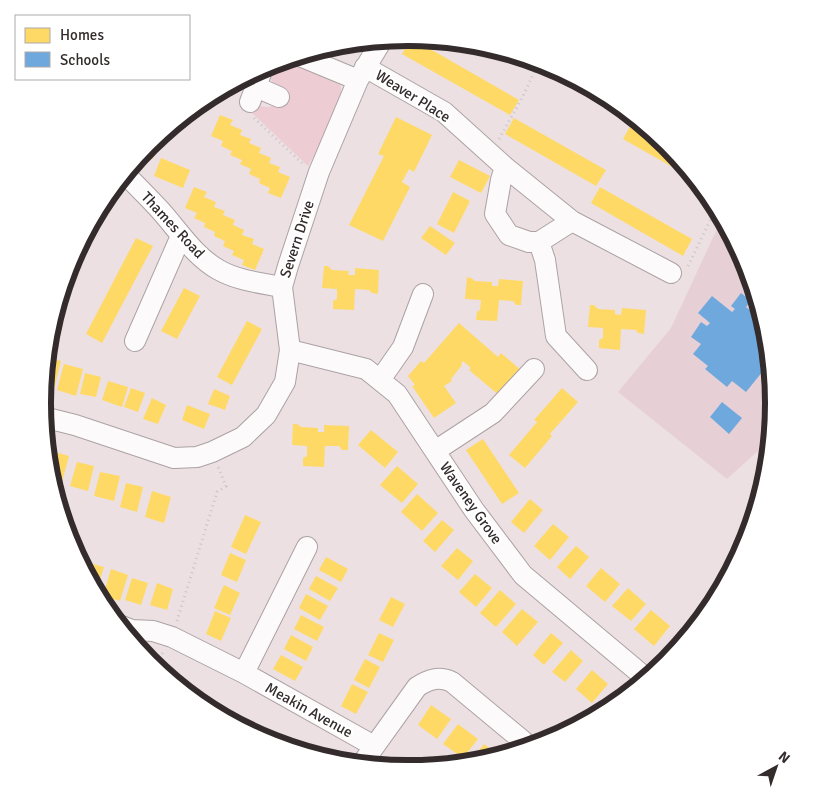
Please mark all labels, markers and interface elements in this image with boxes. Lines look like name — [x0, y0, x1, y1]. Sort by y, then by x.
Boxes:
legend — [15, 15, 190, 80]
text: Homes — [60, 26, 104, 44]
text: Schools — [60, 51, 111, 69]
street label: Weaver Place — [372, 66, 454, 126]
street label: Thames Road — [138, 188, 208, 262]
street label: Severn Drive — [276, 198, 318, 280]
street label: Waveney Grove — [436, 458, 506, 548]
street label: Meakin Avenue — [262, 679, 356, 741]
north arrow — [751, 742, 801, 792]
text: N — [775, 748, 793, 767]

